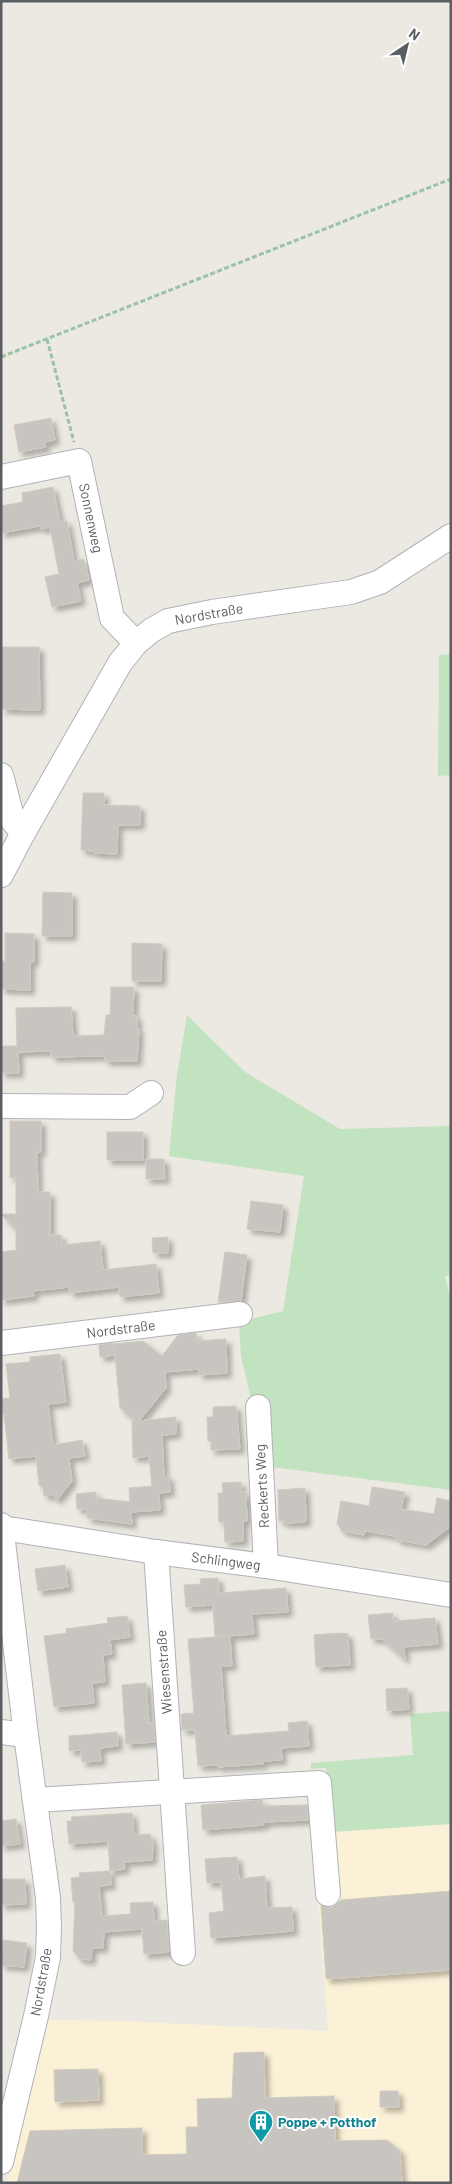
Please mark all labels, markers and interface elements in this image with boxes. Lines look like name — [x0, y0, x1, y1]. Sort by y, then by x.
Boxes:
north arrow — [382, 20, 432, 70]
text: N — [406, 24, 423, 44]
street label: Sonnenweg — [76, 482, 107, 554]
street label: Nordstraße — [173, 599, 244, 628]
street label: Nordstraße — [86, 1316, 156, 1341]
street label: Reckerts Weg — [251, 1444, 272, 1528]
street label: Schlingweg — [190, 1548, 262, 1573]
street label: Wiesenstraße — [152, 1629, 175, 1715]
street label: Nordstraße — [26, 1946, 55, 2017]
building icon: Poppe + Potthof — [248, 2109, 274, 2143]
place label: Poppe + Potthof — [278, 2113, 377, 2130]

